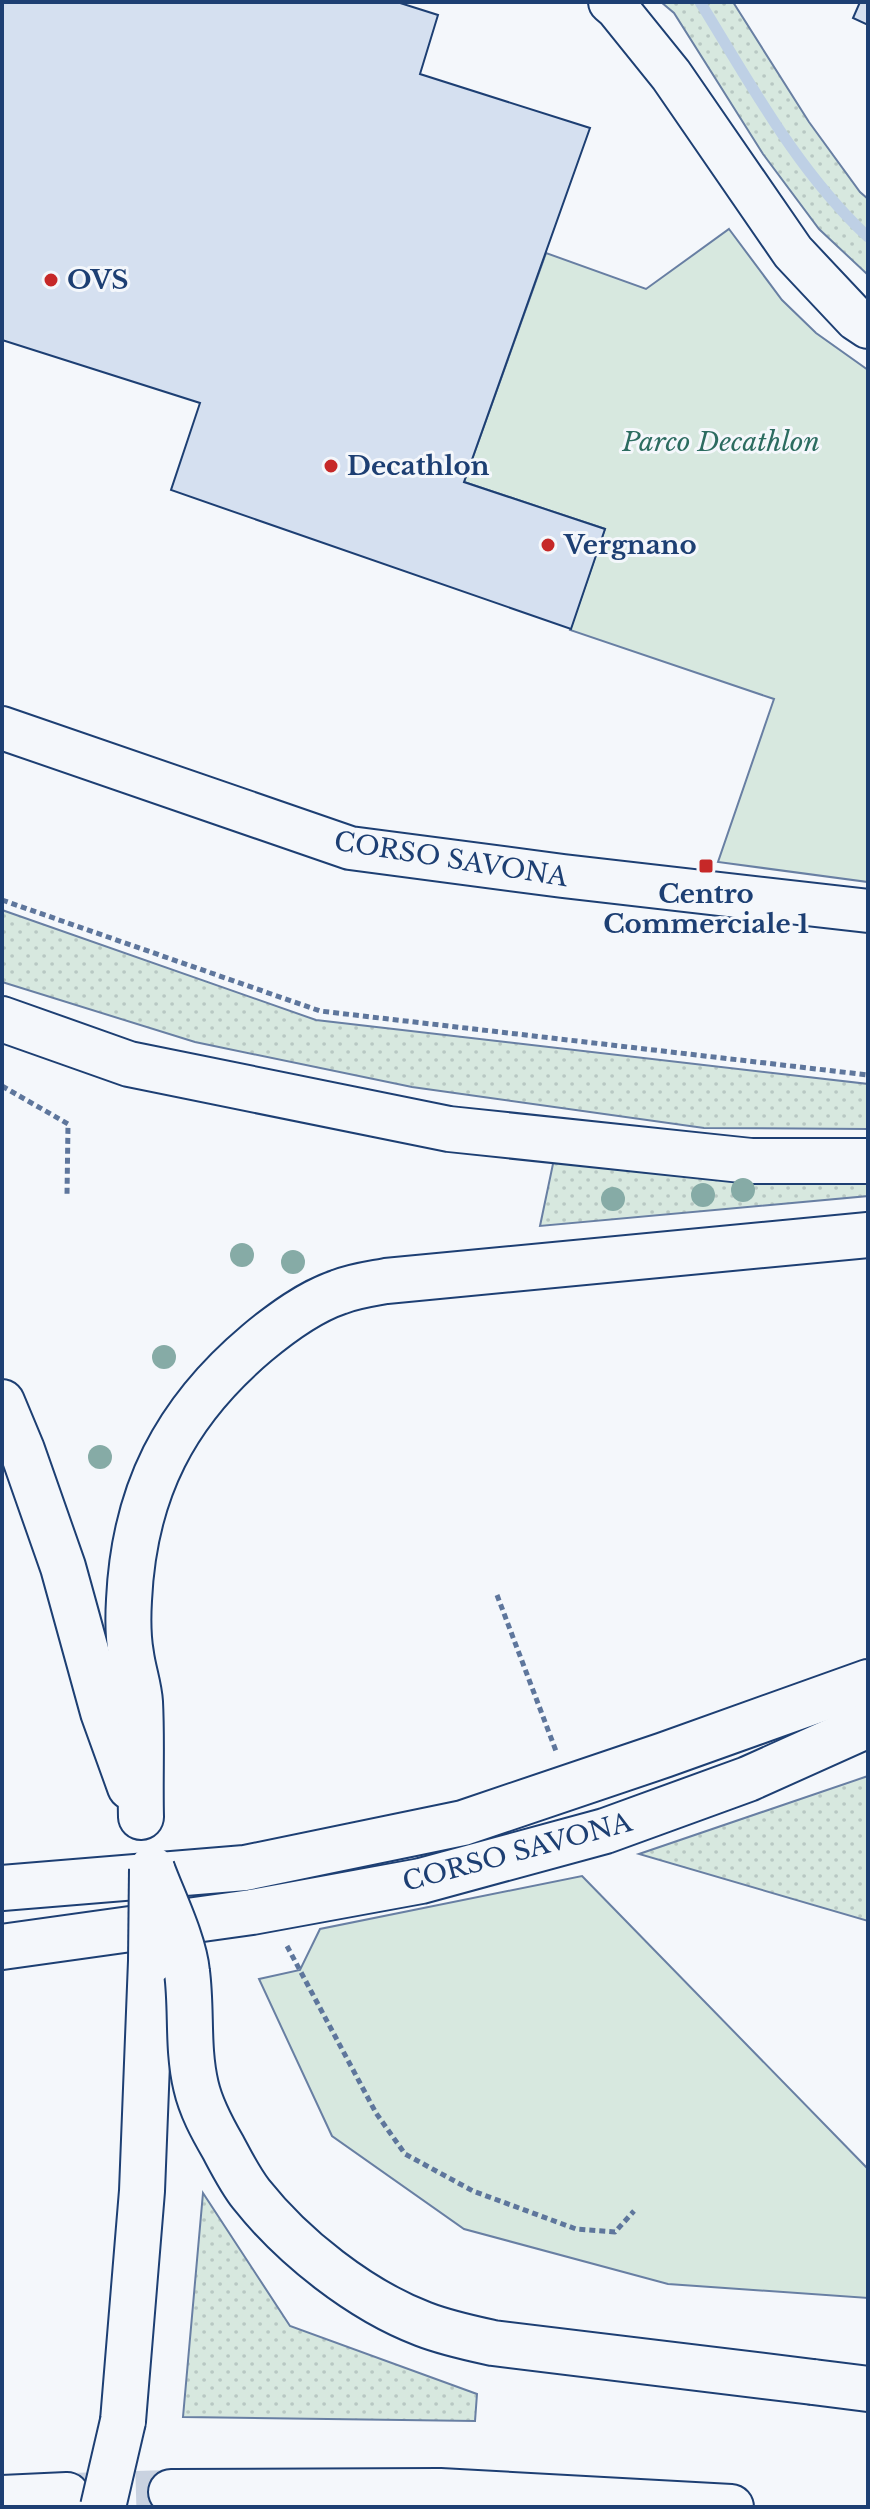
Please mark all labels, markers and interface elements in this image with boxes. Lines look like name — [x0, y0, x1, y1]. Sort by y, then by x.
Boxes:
place label: OVS — [67, 264, 129, 296]
marker: OVS — [42, 271, 60, 289]
park label: Parco Decathlon — [621, 426, 820, 458]
place label: Decathlon — [347, 450, 490, 482]
marker: Decathlon — [322, 457, 340, 475]
place label: Vergnano — [563, 529, 697, 561]
marker: Vergnano — [539, 536, 557, 554]
street label: CORSO SAVONA — [332, 825, 571, 893]
marker: Centro Commerciale 1 — [697, 857, 715, 875]
place label: Centro Commerciale 1 — [603, 878, 809, 940]
street label: CORSO SAVONA — [399, 1806, 636, 1898]

